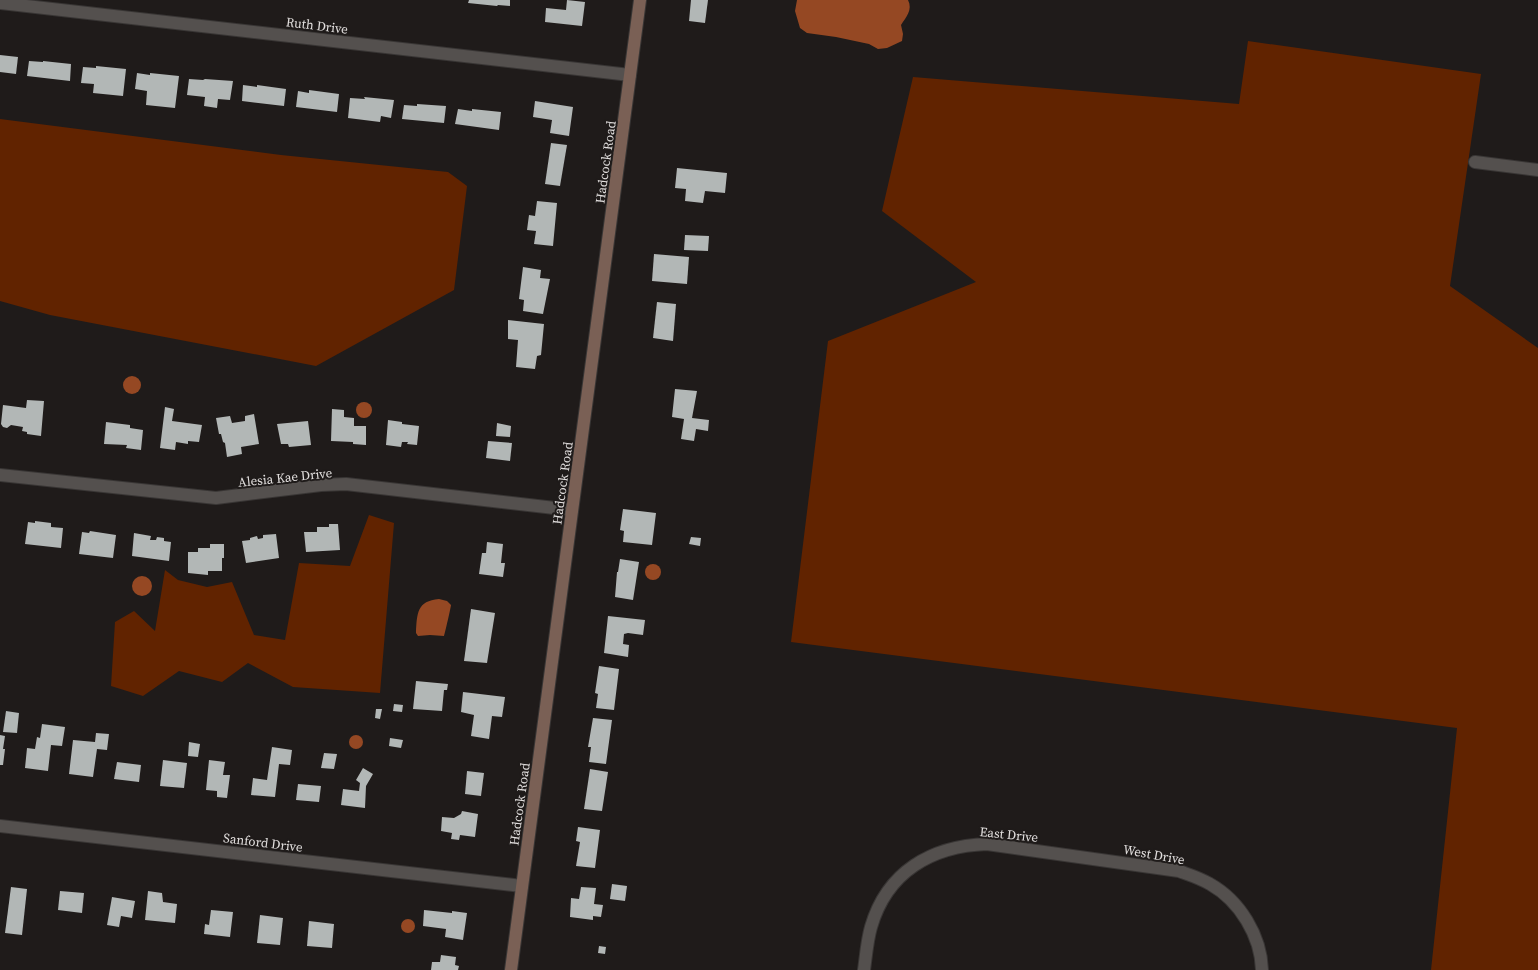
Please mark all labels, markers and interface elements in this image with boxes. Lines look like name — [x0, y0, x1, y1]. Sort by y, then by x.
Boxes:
street label: Ruth Drive — [285, 13, 349, 38]
street label: Hadcock Road — [591, 119, 620, 204]
street label: Hadcock Road — [548, 440, 577, 525]
street label: Alesia Kae Drive — [237, 464, 333, 491]
street label: Hadcock Road — [505, 761, 534, 846]
street label: East Drive — [979, 823, 1039, 846]
street label: Sanford Drive — [222, 829, 304, 856]
street label: West Drive — [1122, 841, 1187, 868]

